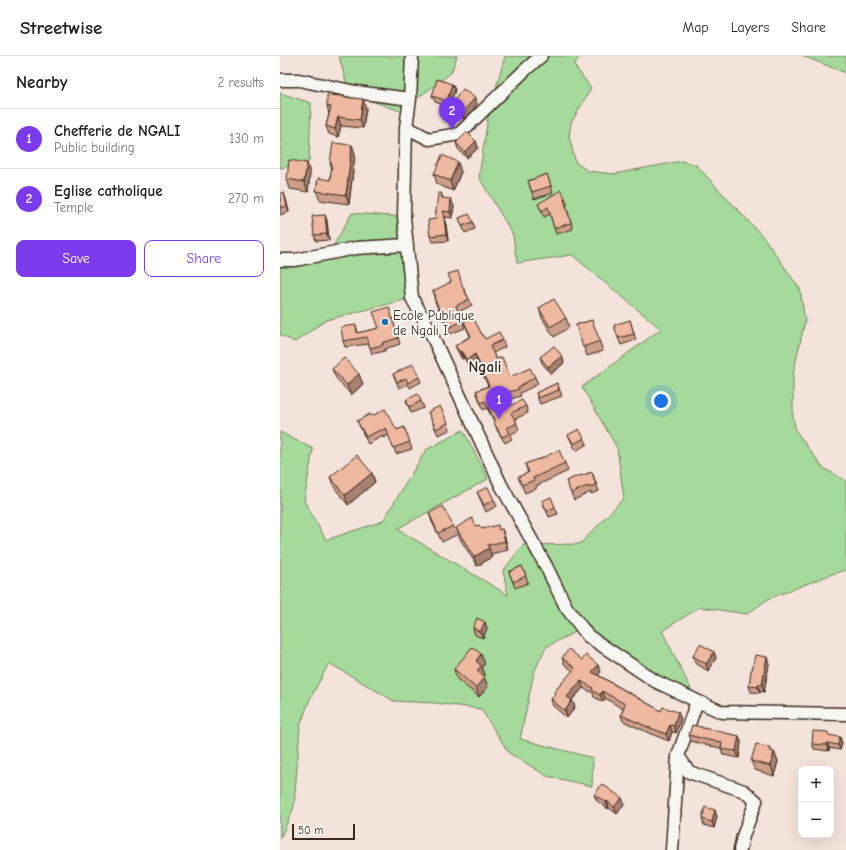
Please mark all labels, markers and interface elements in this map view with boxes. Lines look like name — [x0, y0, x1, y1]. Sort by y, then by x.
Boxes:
text: Streetwise — [20, 17, 102, 39]
text: Map — [682, 19, 709, 36]
text: Layers — [731, 19, 769, 36]
text: Share — [791, 19, 826, 36]
text: Nearby — [16, 73, 67, 92]
text: 2 results — [217, 75, 264, 90]
pin: 2 — [439, 97, 465, 130]
text: Chefferie de NGALI — [54, 122, 180, 140]
text: 1 — [26, 131, 32, 146]
text: 130 m — [229, 131, 264, 146]
text: Public building — [54, 140, 135, 155]
text: Eglise catholique — [54, 182, 163, 200]
text: 2 — [26, 191, 32, 206]
text: 270 m — [228, 191, 264, 206]
text: Temple — [54, 200, 93, 215]
button: Save — [16, 240, 136, 277]
button: Share — [144, 240, 264, 277]
place label: Ecole Publique de Ngali I — [393, 308, 475, 338]
marker: Ecole Publique de Ngali I — [380, 317, 390, 327]
district label: Ngali — [469, 358, 501, 376]
pin: 1 — [486, 386, 512, 419]
your location — [651, 391, 671, 411]
map controls — [798, 766, 834, 838]
button: + — [798, 766, 834, 802]
button: − — [798, 802, 834, 838]
scale bar — [292, 822, 355, 841]
text: 50 m — [298, 824, 323, 837]

